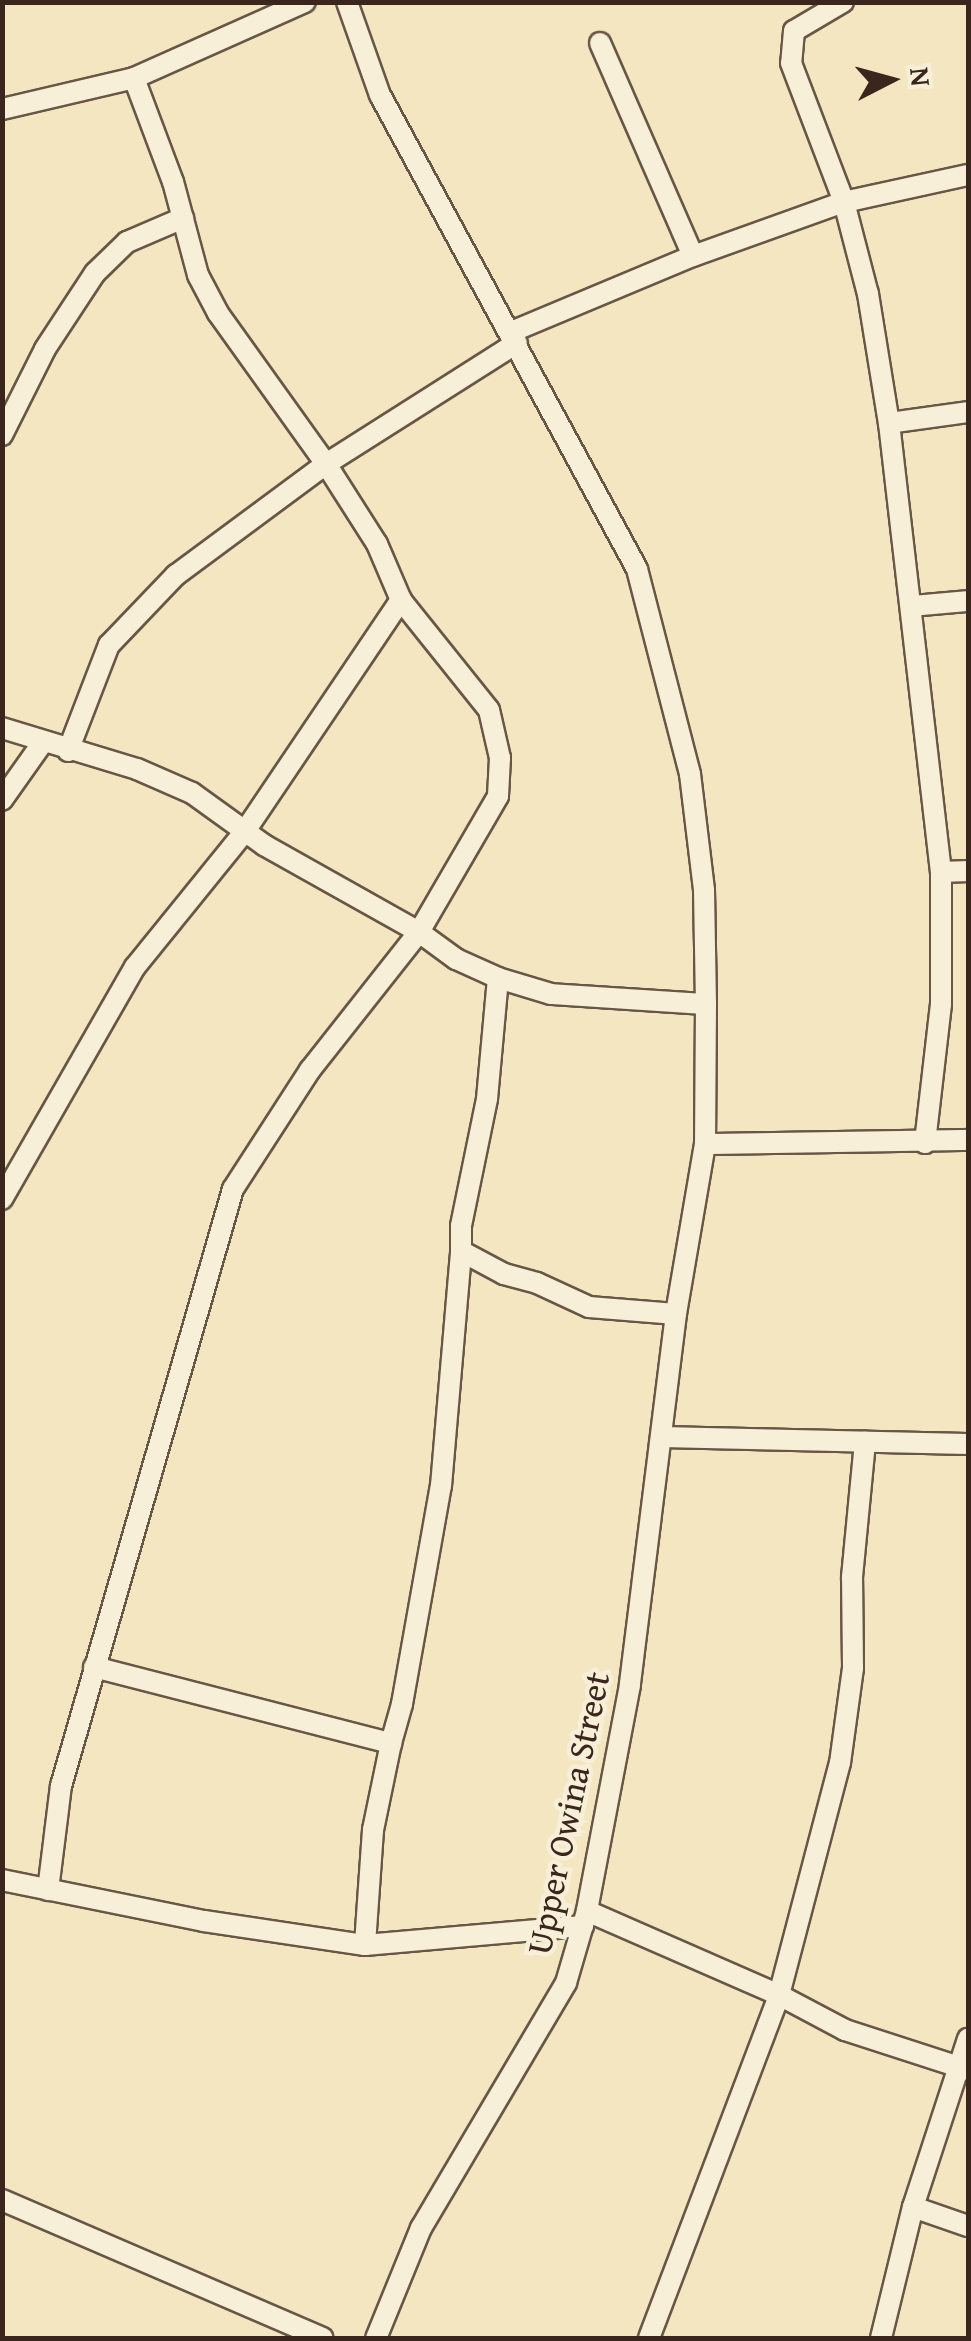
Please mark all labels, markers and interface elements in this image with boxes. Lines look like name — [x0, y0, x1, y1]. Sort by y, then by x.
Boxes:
north arrow — [841, 30, 941, 130]
text: N — [900, 65, 943, 88]
street label: Upper Owina Street — [518, 1668, 618, 1958]

